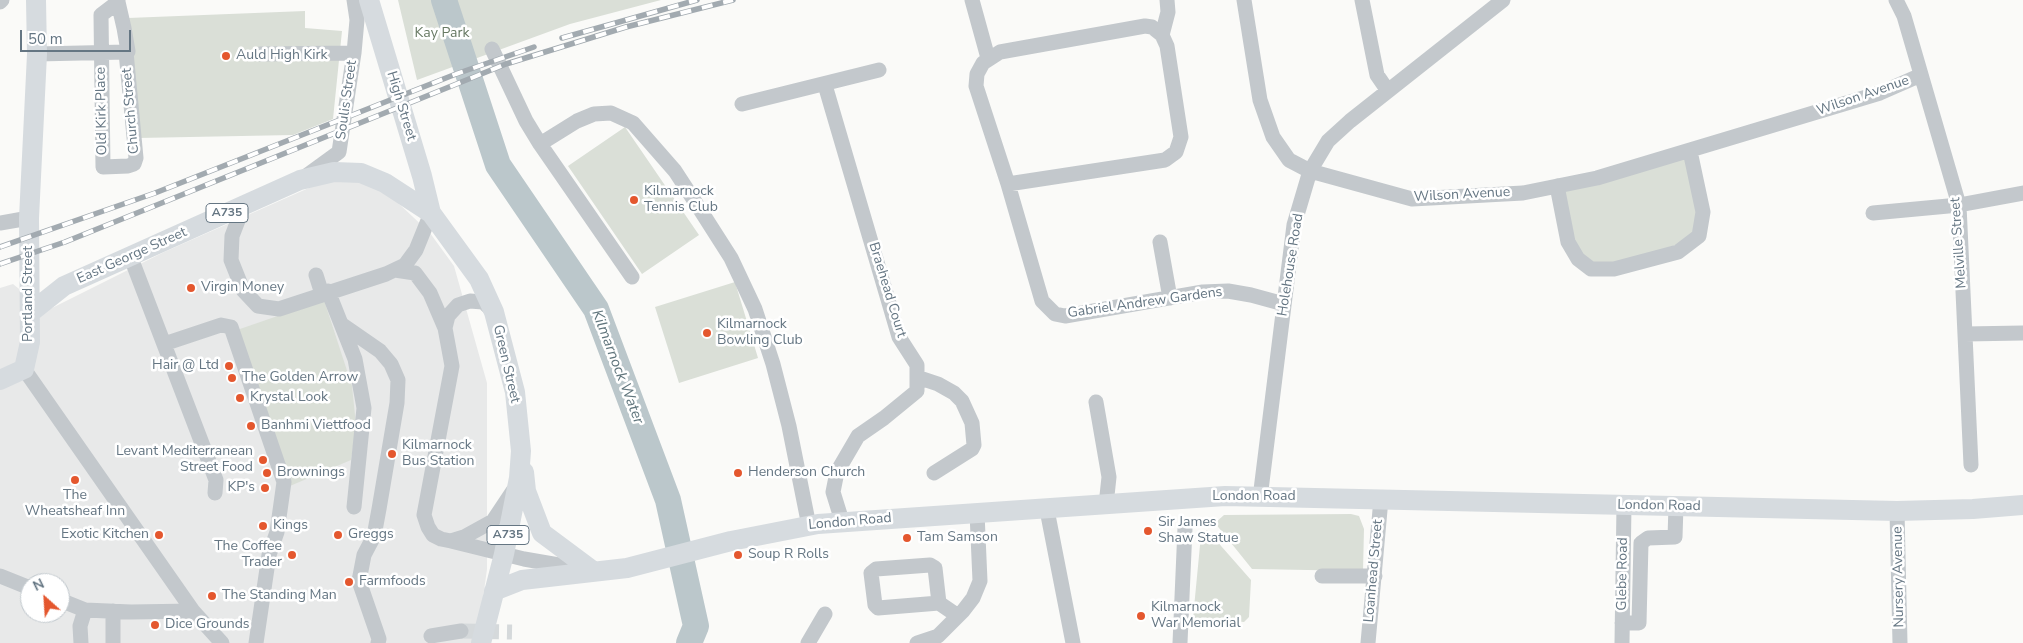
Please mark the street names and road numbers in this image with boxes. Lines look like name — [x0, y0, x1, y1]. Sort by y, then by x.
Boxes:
street label: Soulis Street — [333, 59, 361, 141]
street label: Old Kirk Place — [93, 67, 111, 155]
street label: Church Street — [119, 67, 143, 155]
street label: High Street — [382, 69, 420, 143]
street label: Wilson Avenue — [1815, 72, 1911, 120]
street label: Wilson Avenue — [1413, 184, 1511, 206]
street label: Melville Street — [1947, 197, 1971, 289]
road number: A735 — [206, 204, 248, 222]
street label: Holehouse Road — [1275, 212, 1307, 318]
street label: East George Street — [75, 224, 189, 288]
street label: Braehead Court — [865, 240, 909, 340]
street label: Portland Street — [21, 246, 37, 342]
street label: Gabriel Andrew Gardens — [1067, 284, 1223, 322]
street label: Green Street — [489, 323, 523, 405]
street label: London Road — [1212, 489, 1296, 505]
street label: London Road — [1617, 497, 1701, 515]
street label: London Road — [808, 510, 892, 534]
street label: Loanhead Street — [1361, 519, 1387, 623]
road number: A735 — [487, 526, 529, 544]
street label: Nursery Avenue — [1890, 526, 1908, 628]
street label: Glebe Road — [1614, 537, 1632, 611]

